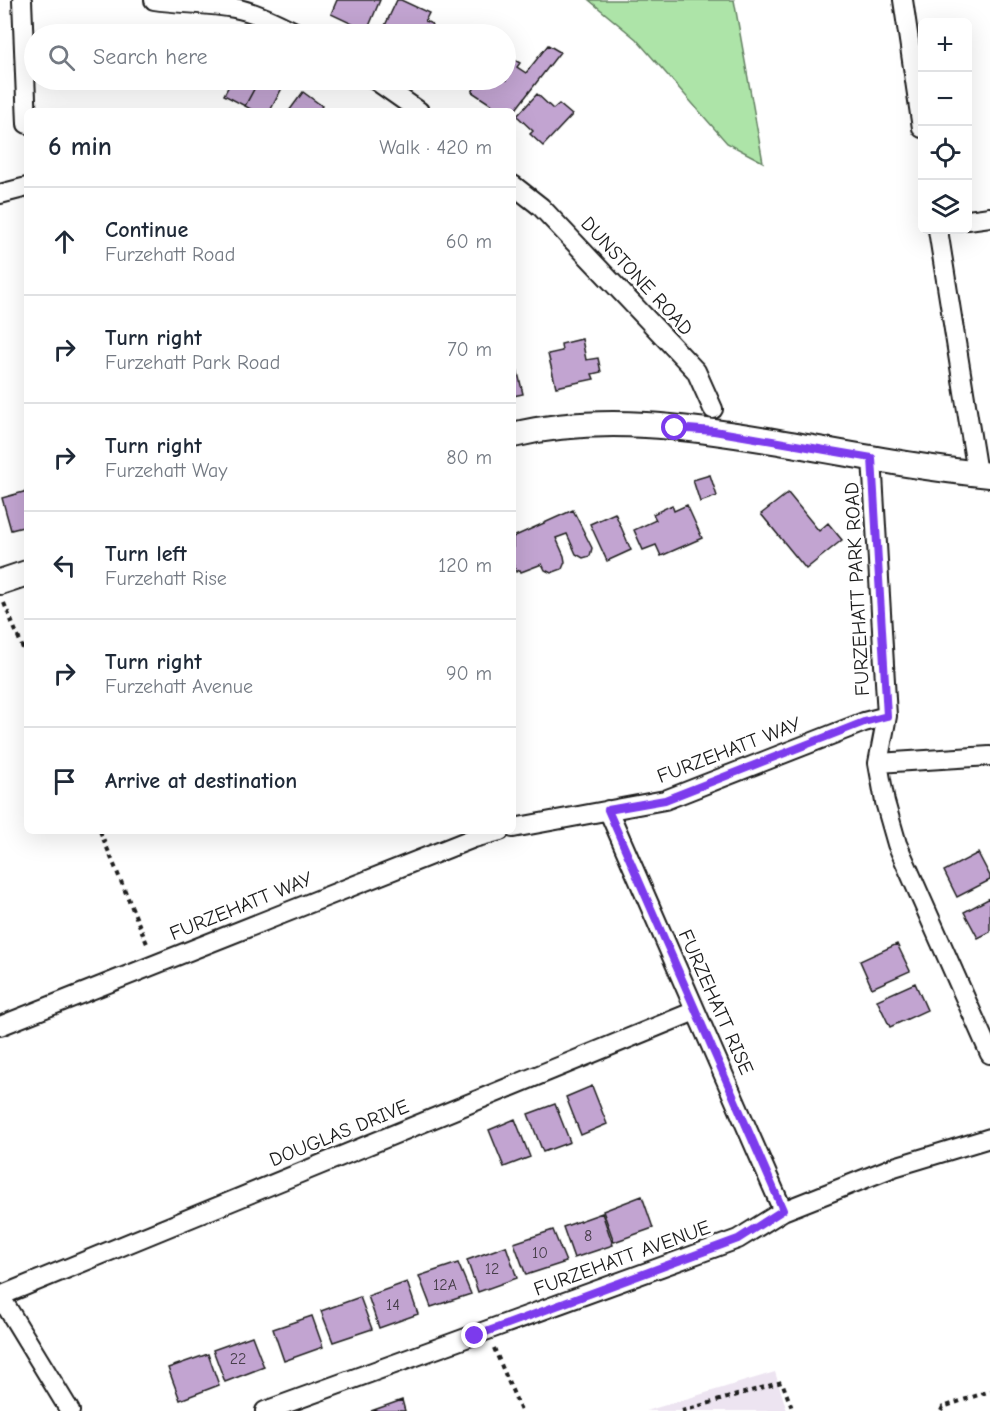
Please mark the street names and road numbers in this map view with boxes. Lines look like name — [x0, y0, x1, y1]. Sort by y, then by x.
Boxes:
street label: DUNSTONE ROAD — [576, 212, 698, 340]
street label: FURZEHATT PARK ROAD — [840, 481, 874, 697]
street label: FURZEHATT WAY — [654, 712, 804, 788]
street label: FURZEHATT WAY — [166, 867, 316, 945]
street label: FURZEHATT RISE — [674, 926, 758, 1078]
street label: DOUGLAS DRIVE — [266, 1095, 412, 1171]
street label: FURZEHATT AVENUE — [531, 1215, 713, 1301]

